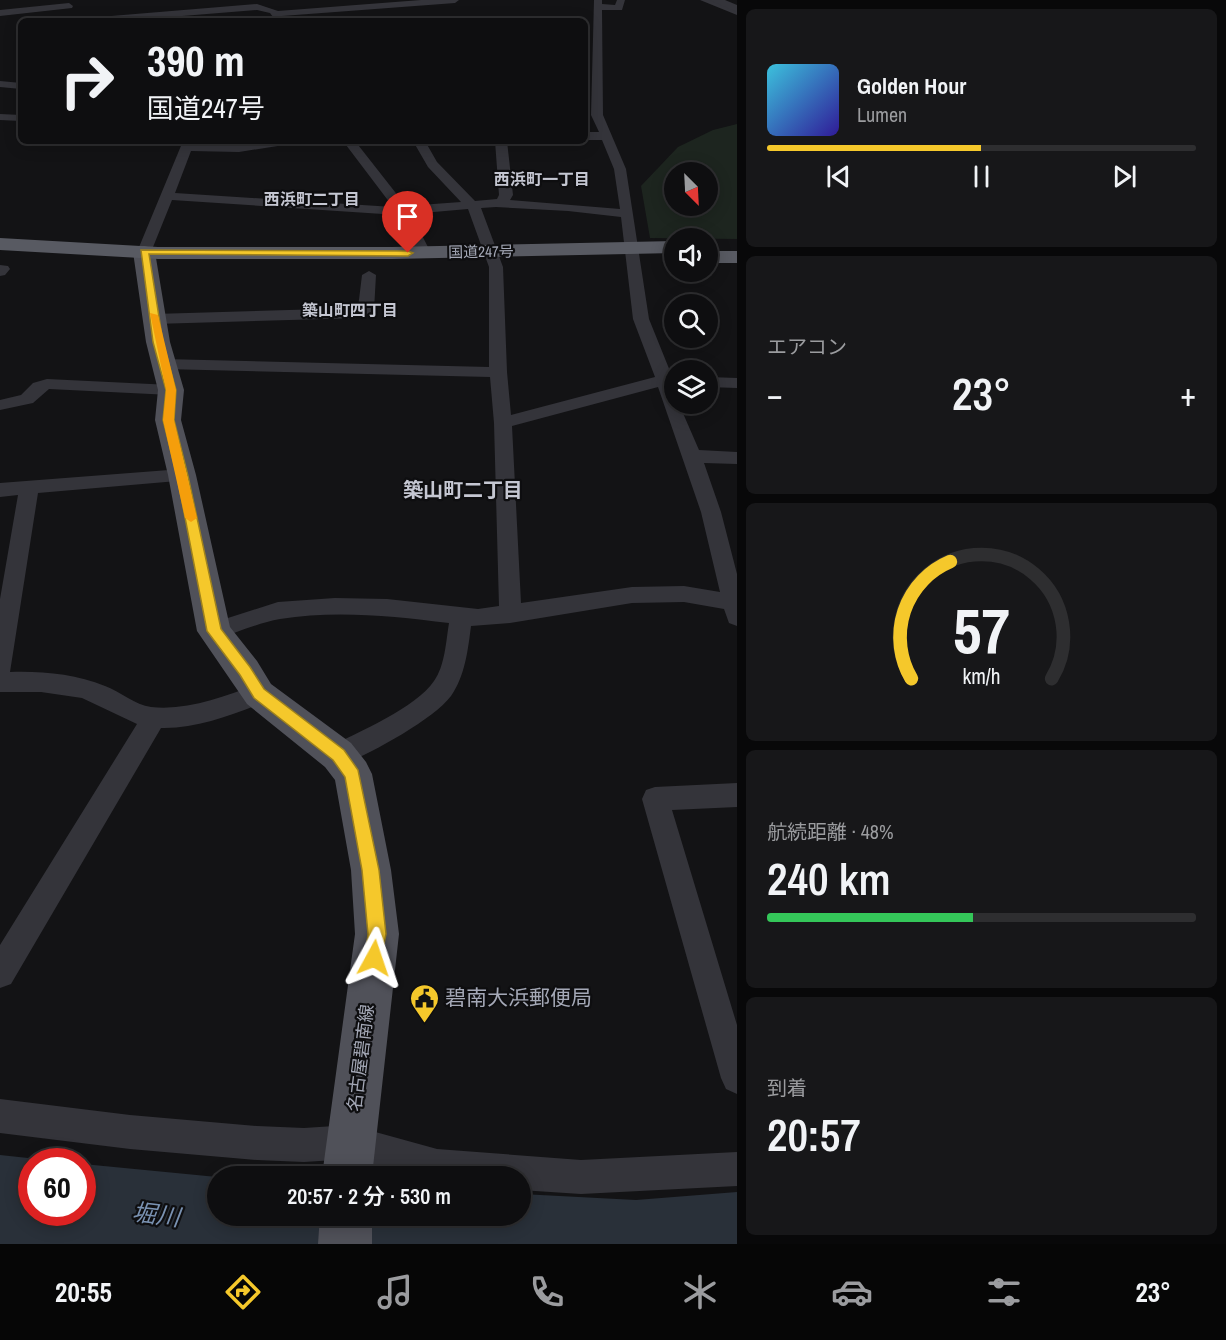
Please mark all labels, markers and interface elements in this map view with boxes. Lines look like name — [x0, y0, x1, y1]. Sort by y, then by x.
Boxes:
text: 390 m — [147, 33, 245, 89]
icon: right — [48, 42, 126, 120]
text: Golden Hour — [857, 71, 966, 101]
text: 国道247号 — [147, 90, 265, 126]
text: Lumen — [857, 101, 907, 128]
icon: previous — [822, 160, 855, 193]
icon: pause — [965, 160, 998, 193]
icon: next — [1108, 160, 1141, 193]
north arrow — [664, 162, 718, 216]
map controls — [664, 162, 718, 414]
district label: 西浜町一丁目 — [494, 168, 590, 190]
district label: 西浜町二丁目 — [264, 188, 360, 210]
pin — [382, 191, 433, 253]
icon: arrive — [391, 200, 424, 233]
button: sound — [664, 228, 718, 282]
street label: 国道247号 — [448, 240, 514, 263]
button: search — [664, 294, 718, 348]
district label: 築山町四丁目 — [302, 299, 398, 321]
text: エアコン — [767, 333, 847, 360]
button: layers — [664, 360, 718, 414]
text: 23° — [952, 363, 1011, 424]
text: − — [767, 372, 783, 416]
text: + — [1180, 372, 1196, 416]
district label: 築山町二丁目 — [403, 476, 523, 503]
text: 57 — [953, 588, 1010, 672]
text: km/h — [962, 662, 1001, 691]
text: 航続距離 · 48% — [767, 818, 894, 845]
text: 240 km — [767, 848, 891, 909]
position arrow — [342, 926, 406, 990]
public building icon: 碧南大浜郵便局 — [408, 982, 440, 1024]
place label: 碧南大浜郵便局 — [445, 983, 592, 1012]
street label: 名古屋碧南線 — [342, 1003, 379, 1113]
text: 到着 — [767, 1074, 807, 1101]
text: 20:57 — [767, 1104, 861, 1165]
speed limit sign: 60 — [18, 1148, 96, 1226]
text: 20:57 · 2 分 · 530 m — [287, 1181, 451, 1211]
water label: 堀川 — [130, 1195, 185, 1233]
icon: directions — [222, 1271, 264, 1313]
icon: music — [374, 1271, 416, 1313]
icon: phone — [526, 1271, 568, 1313]
icon: climate — [679, 1271, 721, 1313]
icon: car — [831, 1271, 873, 1313]
icon: filters — [983, 1271, 1025, 1313]
text: 20:55 — [55, 1274, 112, 1310]
text: 23° — [1135, 1274, 1171, 1310]

